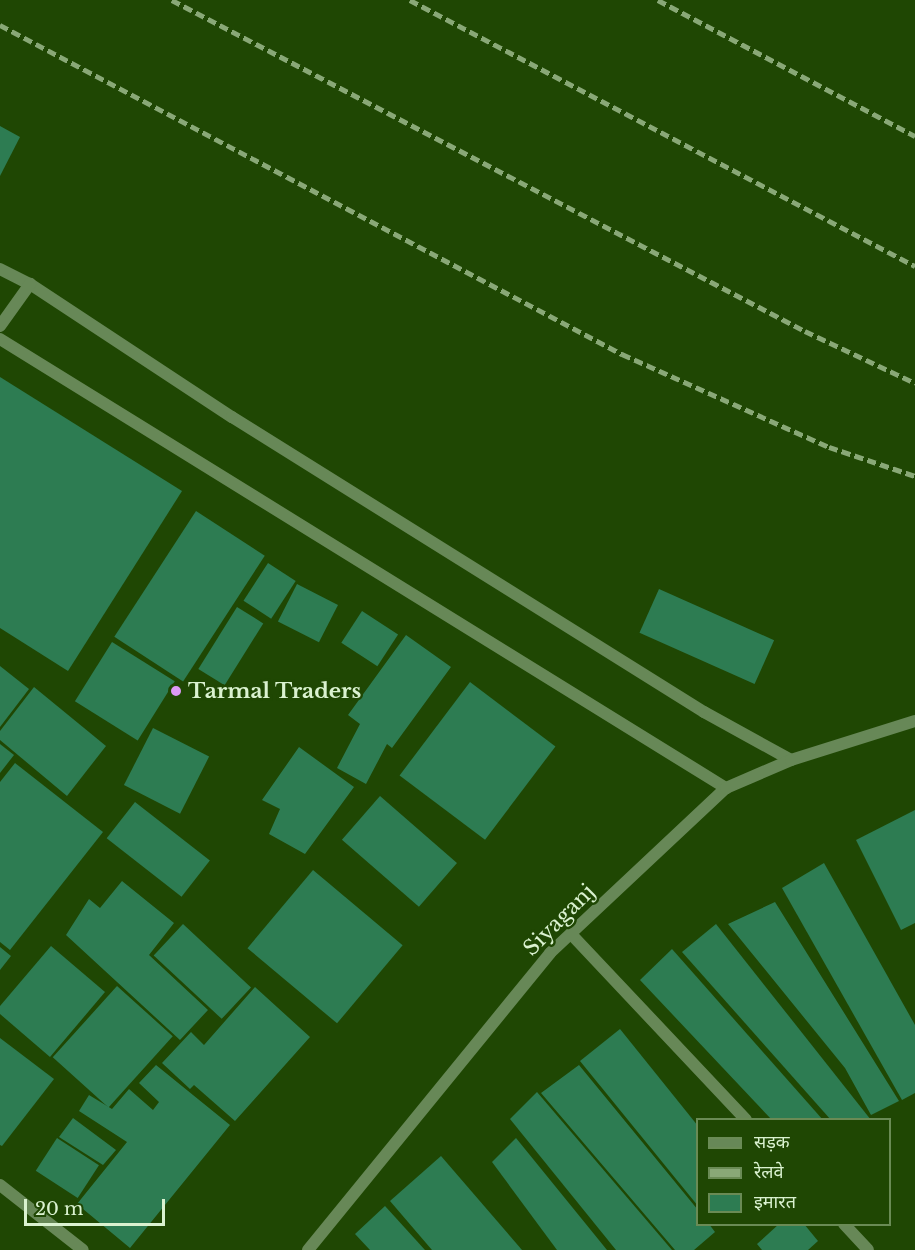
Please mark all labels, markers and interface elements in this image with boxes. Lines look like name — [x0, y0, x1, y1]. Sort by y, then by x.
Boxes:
place label: Tarmal Traders — [188, 678, 362, 704]
marker: Tarmal Traders — [169, 684, 183, 698]
street label: Siyaganj — [518, 879, 600, 961]
legend — [696, 1118, 891, 1226]
text: सड़क — [754, 1131, 790, 1153]
text: रेलवे — [754, 1161, 784, 1183]
scale bar — [27, 1187, 168, 1225]
text: इमारत — [754, 1191, 796, 1213]
text: 20 m — [35, 1198, 83, 1220]

